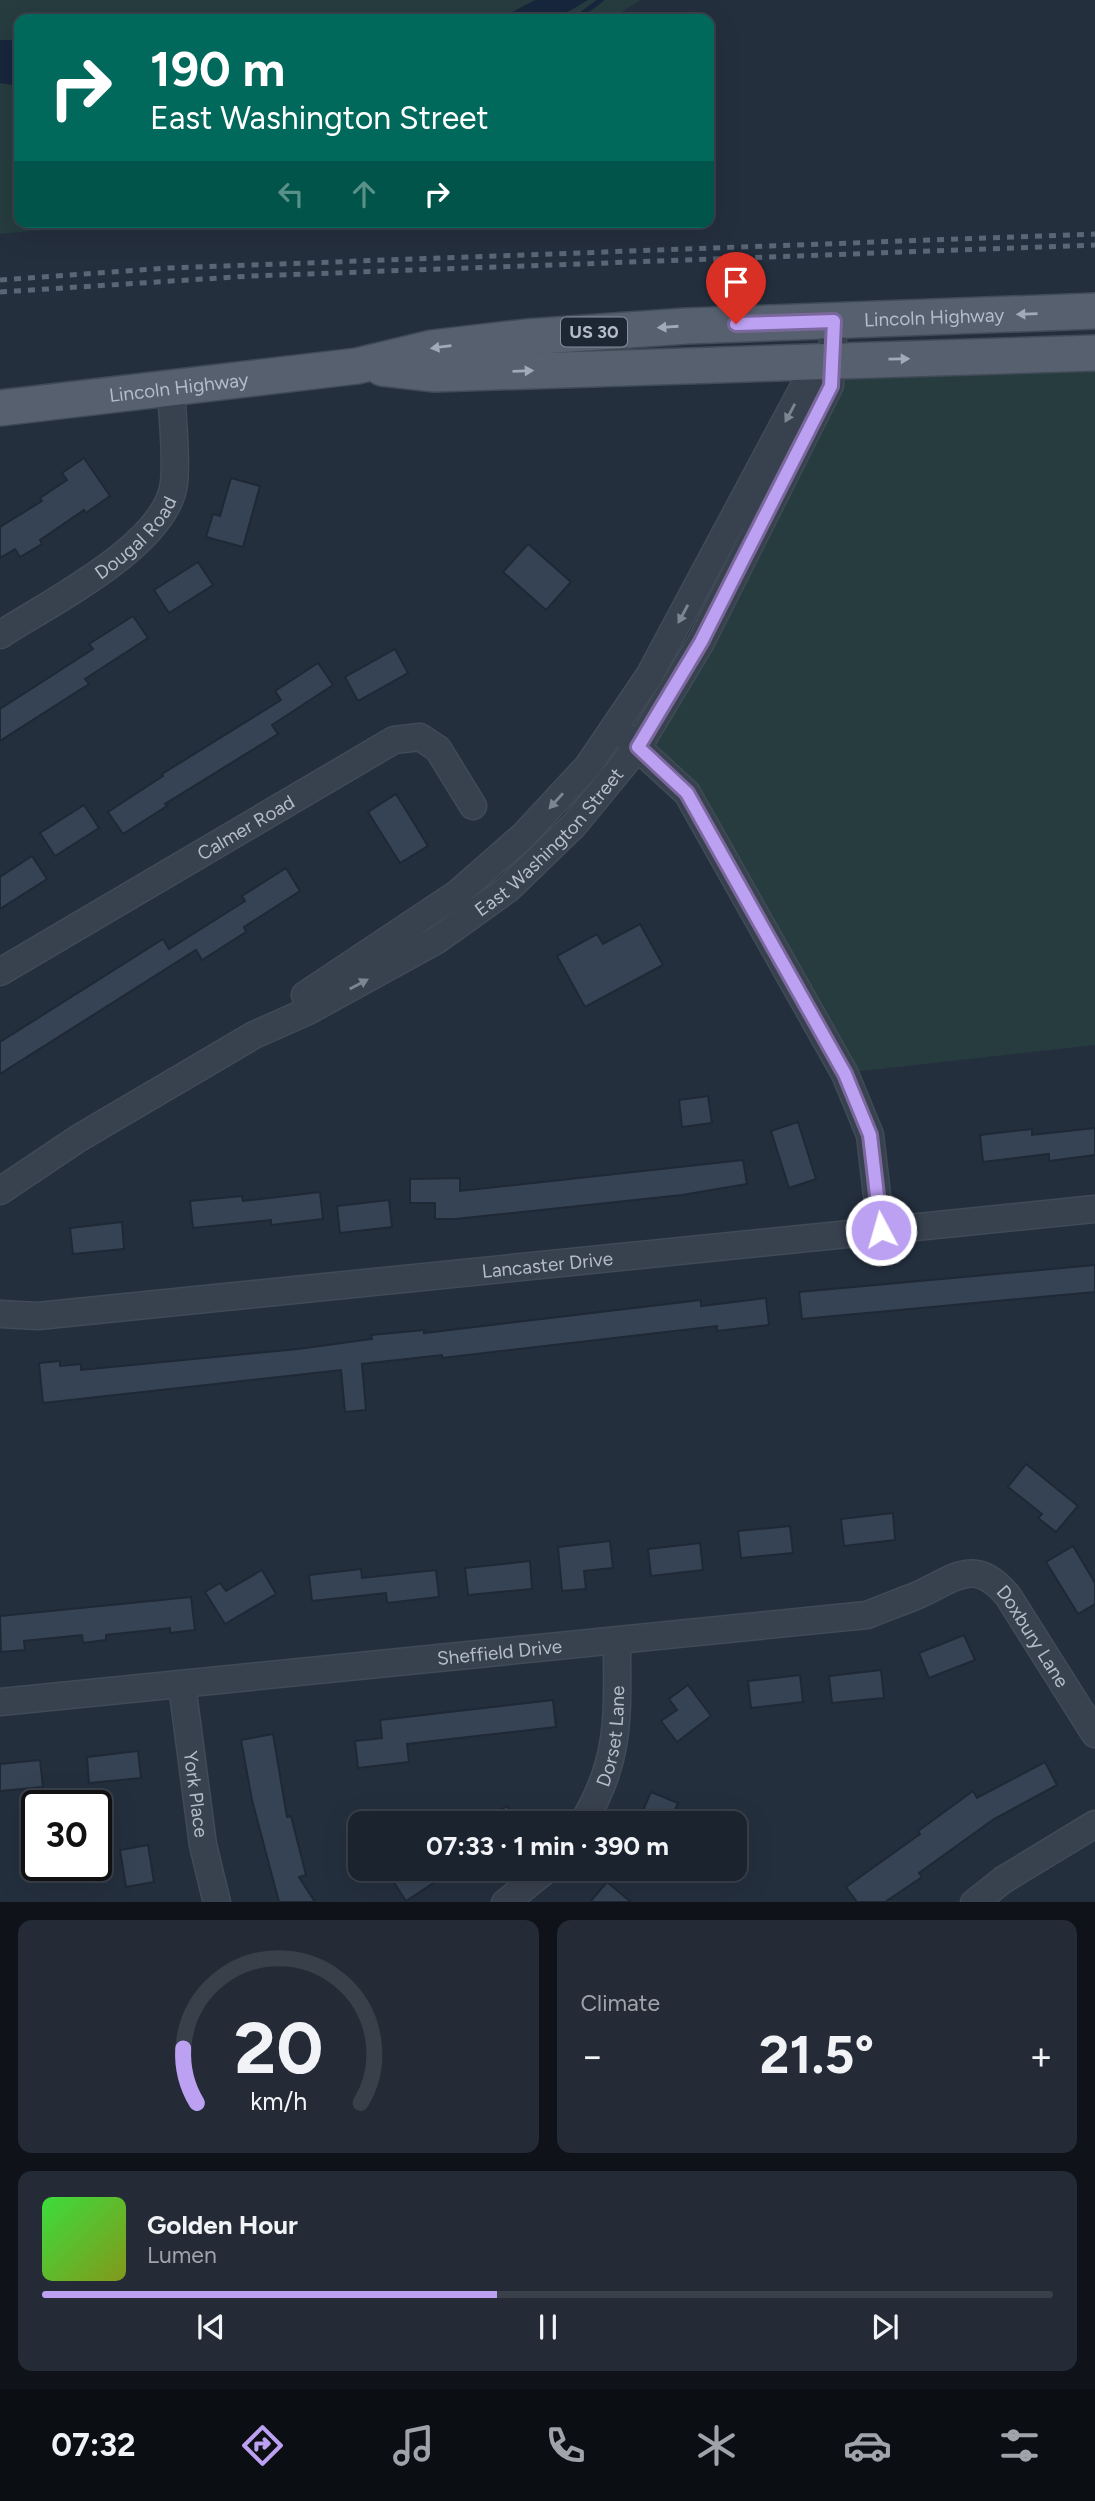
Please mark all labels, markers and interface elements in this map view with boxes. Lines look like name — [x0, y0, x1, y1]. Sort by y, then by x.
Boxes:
text: 190 m — [150, 39, 285, 98]
icon: right — [35, 42, 126, 133]
text: East Washington Street — [150, 99, 489, 137]
icon: left — [272, 175, 310, 213]
icon: ahead — [345, 175, 383, 213]
icon: right — [418, 175, 456, 213]
pin — [706, 252, 766, 324]
icon: arrive — [717, 263, 755, 301]
street label: Lincoln Highway — [864, 303, 1005, 331]
one-way arrow — [1016, 308, 1038, 319]
road number: US 30 — [561, 318, 627, 346]
one-way arrow — [657, 322, 679, 333]
one-way arrow — [430, 342, 452, 353]
one-way arrow — [889, 354, 911, 365]
one-way arrow — [512, 365, 534, 377]
street label: Lincoln Highway — [108, 367, 250, 407]
one-way arrow — [784, 403, 796, 423]
street label: Dougal Road — [90, 493, 181, 584]
one-way arrow — [677, 604, 689, 623]
street label: East Washington Street — [470, 763, 628, 921]
street label: Calmer Road — [193, 790, 298, 865]
one-way arrow — [548, 792, 564, 810]
one-way arrow — [349, 978, 369, 990]
position arrow — [844, 1193, 918, 1267]
street label: Lancaster Drive — [481, 1246, 614, 1283]
street label: Doxbury Lane — [992, 1580, 1074, 1692]
street label: Sheffield Drive — [436, 1634, 563, 1670]
street label: Dorset Lane — [591, 1685, 629, 1790]
street label: York Place — [179, 1749, 213, 1839]
speed limit sign: 30 — [21, 1790, 112, 1881]
text: 07:33 · 1 min · 390 m — [426, 1830, 669, 1862]
text: Climate — [581, 1989, 660, 2017]
text: 20 — [234, 2004, 323, 2091]
text: 21.5° — [759, 2024, 874, 2086]
text: − — [581, 2033, 604, 2079]
text: + — [1029, 2033, 1053, 2079]
text: km/h — [250, 2085, 307, 2115]
text: Golden Hour — [147, 2209, 298, 2241]
text: Lumen — [147, 2241, 217, 2269]
icon: previous — [192, 2308, 230, 2346]
icon: pause — [529, 2308, 567, 2346]
icon: next — [866, 2308, 904, 2346]
icon: directions — [238, 2421, 287, 2470]
icon: music — [389, 2421, 438, 2470]
icon: phone — [541, 2421, 590, 2470]
icon: climate — [692, 2421, 741, 2470]
icon: car — [843, 2421, 892, 2470]
icon: filters — [995, 2421, 1044, 2470]
text: 07:32 — [51, 2426, 136, 2464]

